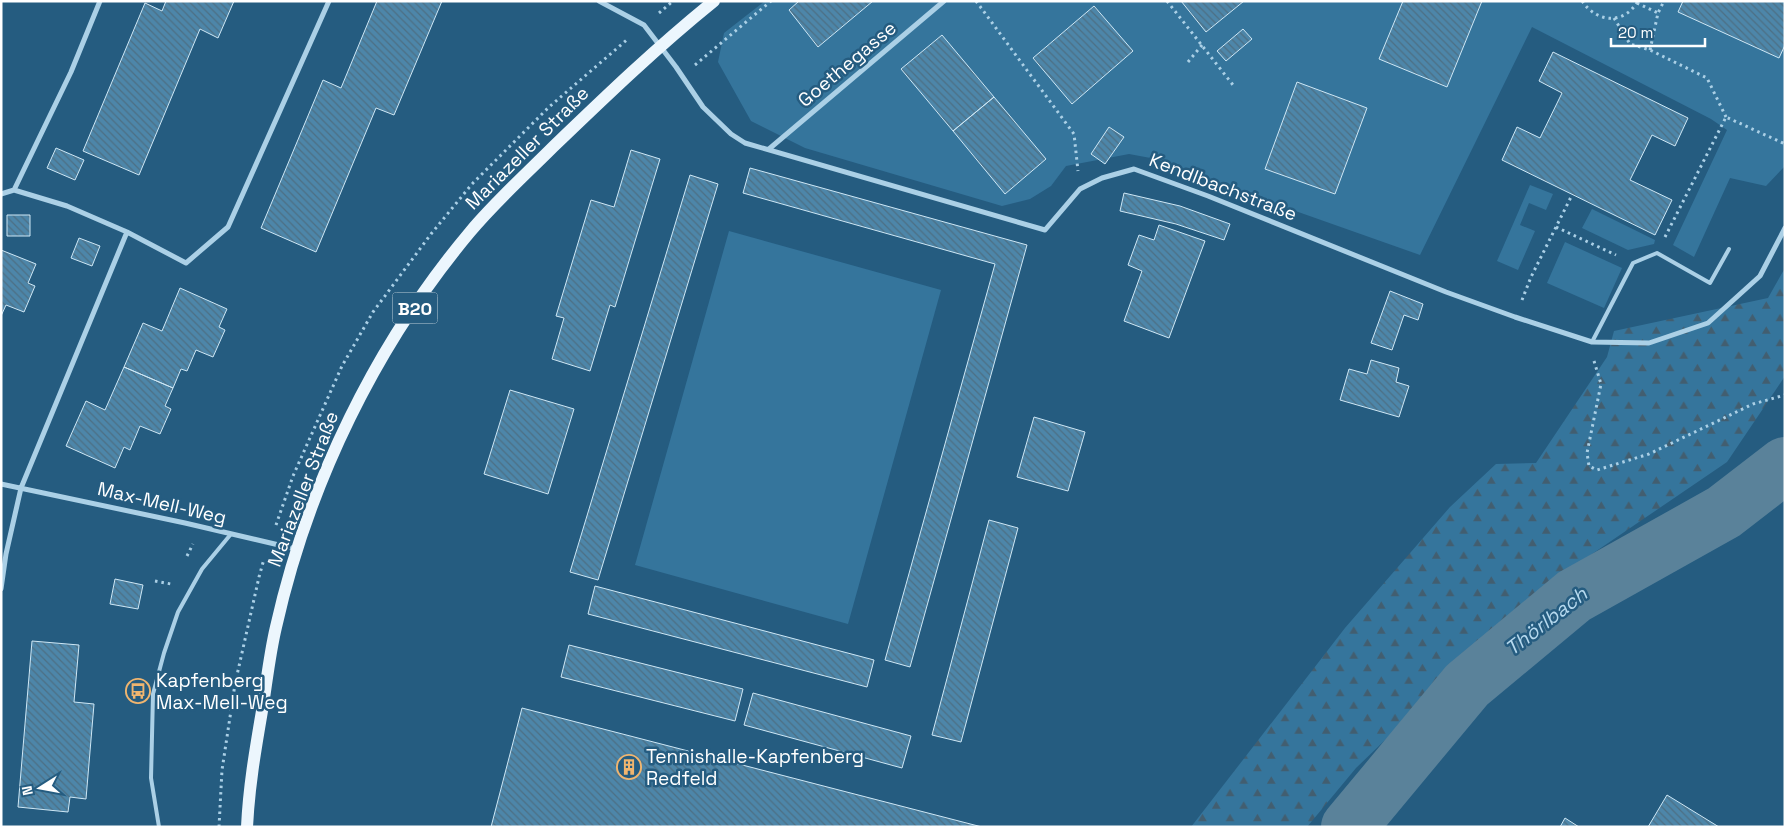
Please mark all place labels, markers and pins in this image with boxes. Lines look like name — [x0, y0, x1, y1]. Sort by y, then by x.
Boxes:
place label: Kapfenberg Max-Mell-Weg — [156, 668, 288, 715]
bus stop icon: Kapfenberg Max-Mell-Weg — [125, 678, 151, 704]
place label: Tennishalle-Kapfenberg Redfeld — [646, 744, 864, 791]
building icon: Tennishalle-Kapfenberg Redfeld — [616, 754, 642, 780]

